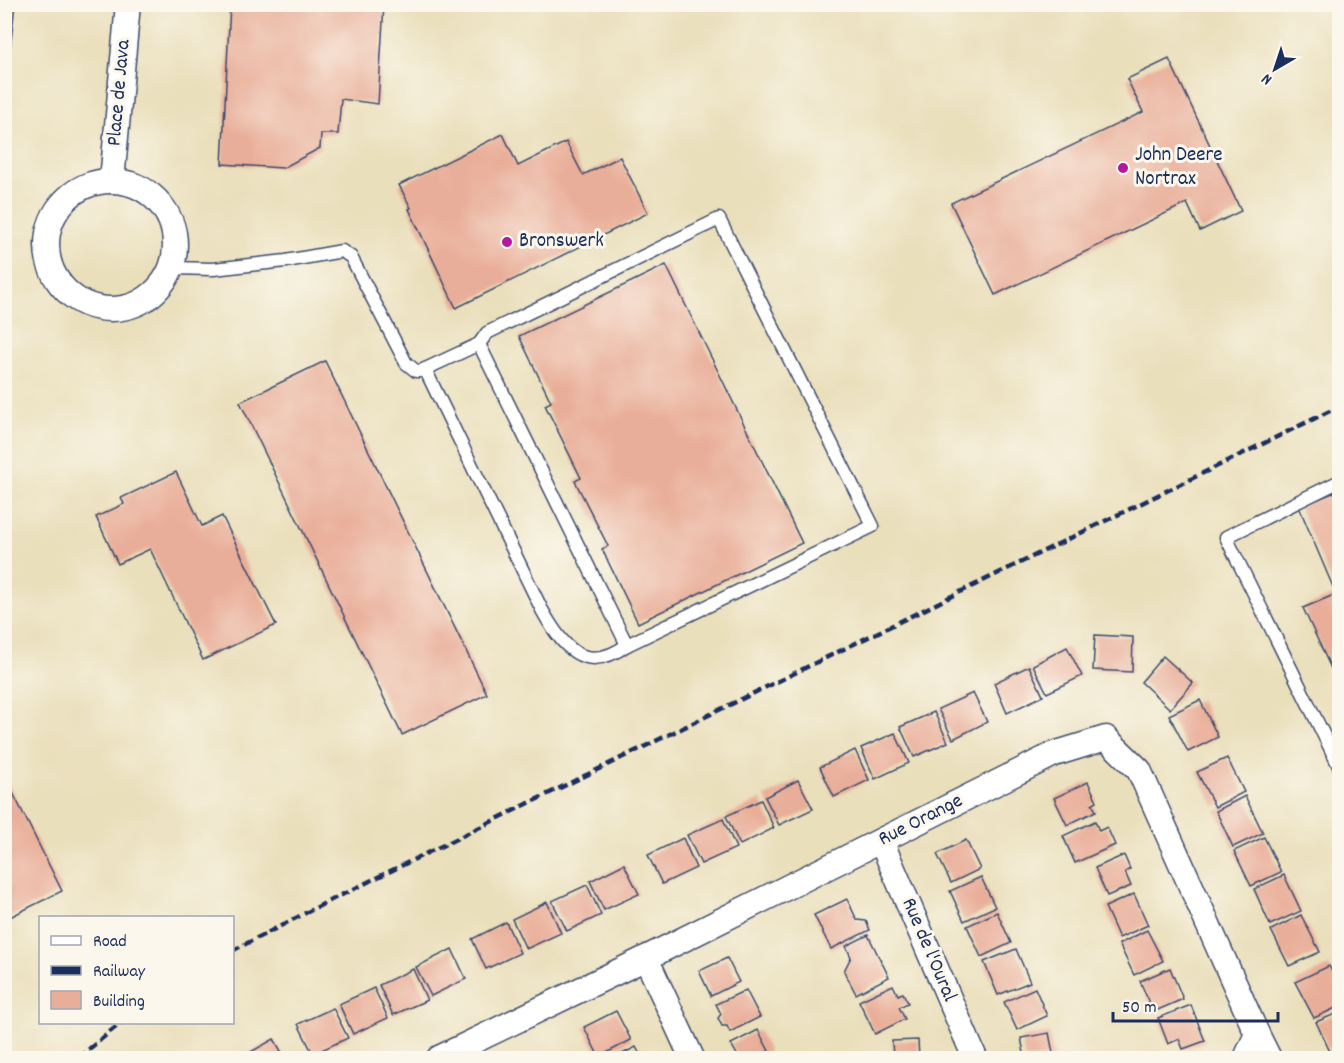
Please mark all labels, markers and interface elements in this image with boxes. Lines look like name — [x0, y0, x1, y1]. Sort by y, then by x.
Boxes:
street label: Place de Java — [100, 37, 140, 148]
north arrow — [1245, 39, 1305, 99]
text: N — [1257, 67, 1277, 90]
place label: John Deere Nortrax — [1135, 141, 1222, 195]
marker: John Deere Nortrax — [1116, 161, 1130, 175]
place label: Bronswerk — [519, 227, 604, 257]
marker: Bronswerk — [500, 235, 514, 249]
street label: Rue Orange — [874, 787, 968, 855]
street label: Rue de l'Oural — [893, 893, 963, 1007]
legend — [39, 916, 234, 1024]
text: Road — [93, 930, 127, 955]
text: Railway — [93, 960, 146, 985]
scale bar — [1113, 985, 1278, 1023]
text: Building — [93, 990, 145, 1015]
text: 50 m — [1122, 996, 1157, 1021]

